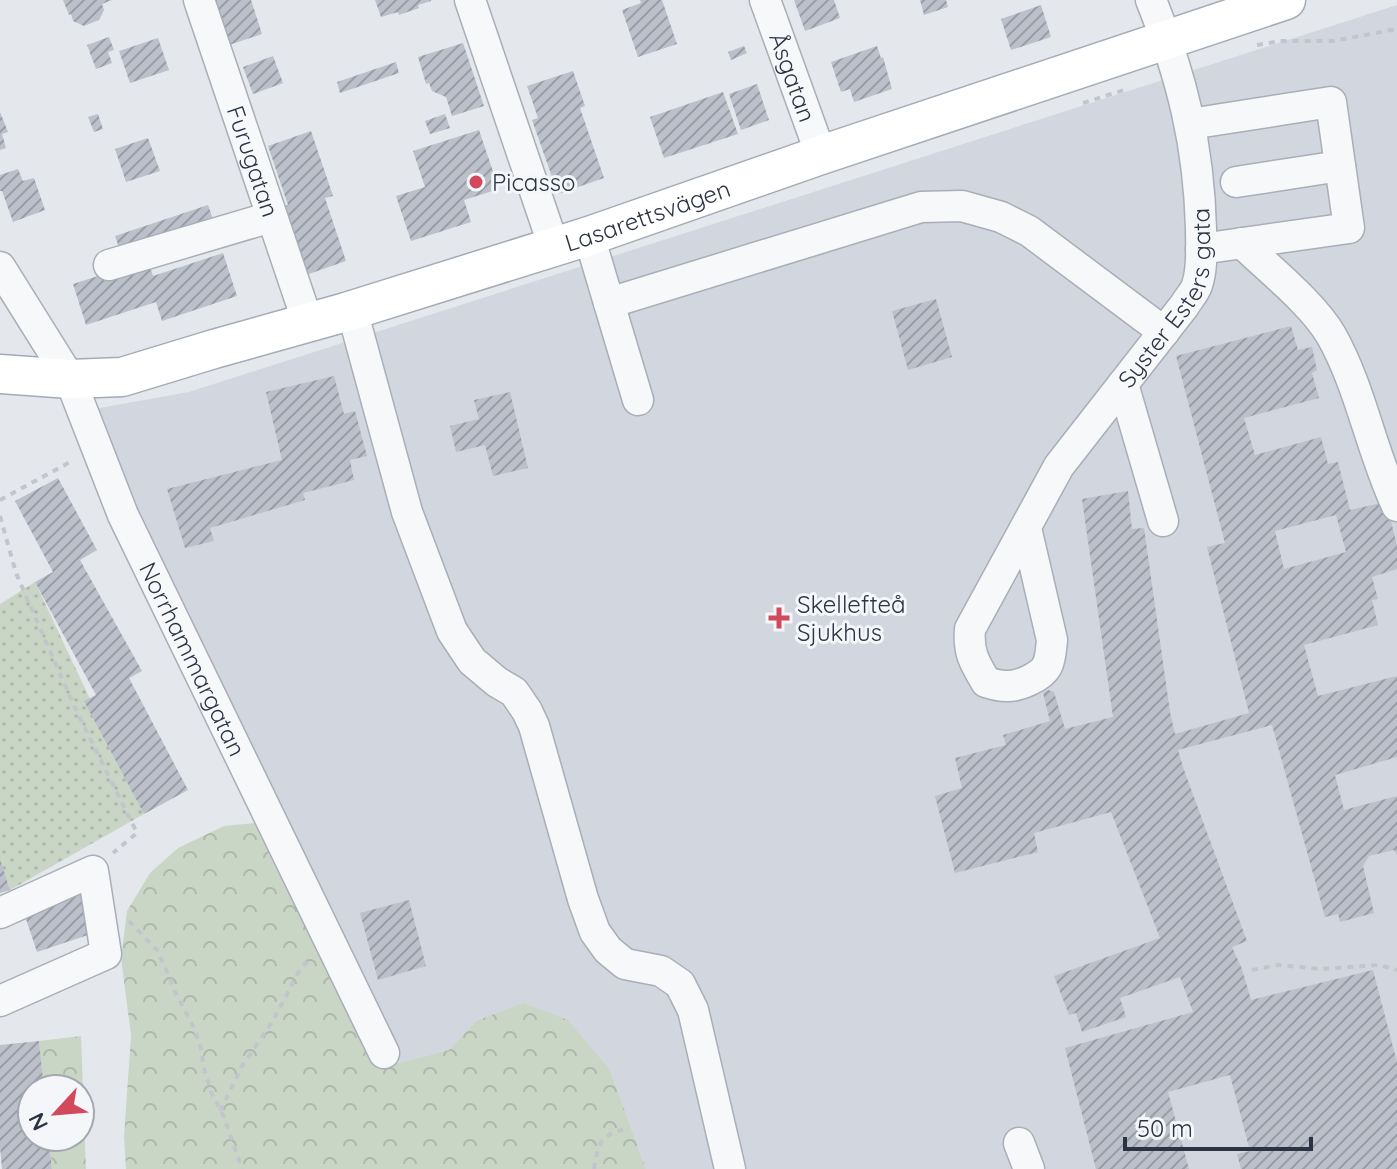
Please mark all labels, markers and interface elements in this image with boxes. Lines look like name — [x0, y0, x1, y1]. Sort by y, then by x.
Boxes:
street label: Åsgatan — [763, 28, 823, 126]
street label: Furugatan — [221, 102, 286, 221]
place label: Picasso — [492, 167, 575, 197]
marker: Picasso — [467, 173, 485, 191]
street label: Lasarettsvägen — [561, 173, 734, 258]
street label: Syster Esters gata — [1111, 207, 1216, 393]
street label: Norrhammargatan — [133, 557, 253, 761]
place label: Skellefteå Sjukhus — [797, 589, 906, 647]
marker: Skellefteå Sjukhus — [768, 607, 790, 629]
north arrow — [16, 1073, 96, 1153]
scale bar — [1125, 1101, 1311, 1151]
text: N — [22, 1108, 54, 1135]
text: 50 m — [1137, 1113, 1193, 1143]

